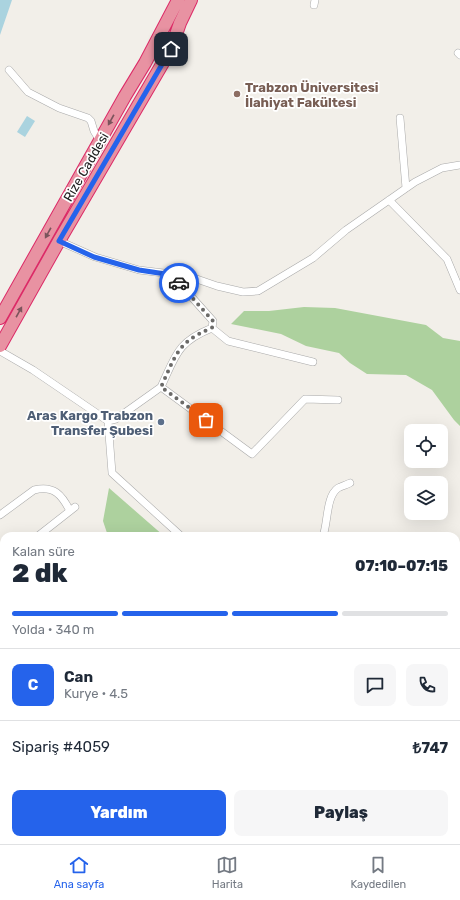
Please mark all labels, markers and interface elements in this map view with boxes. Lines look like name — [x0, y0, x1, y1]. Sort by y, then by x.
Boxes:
pin — [154, 32, 188, 66]
icon: home — [160, 38, 182, 60]
place label: Trabzon Üniversitesi İlahiyat Fakültesi — [245, 80, 379, 110]
marker: Trabzon Üniversitesi İlahiyat Fakültesi — [232, 89, 242, 99]
one-way arrow — [108, 114, 115, 126]
street label: Rize Caddesi — [60, 130, 112, 204]
one-way arrow — [44, 227, 51, 239]
courier — [159, 263, 199, 303]
icon: car — [168, 272, 190, 294]
one-way arrow — [16, 306, 22, 318]
pin — [189, 403, 223, 437]
place label: Aras Kargo Trabzon Transfer Şubesi — [27, 408, 153, 438]
icon: bag — [195, 409, 217, 431]
marker: Aras Kargo Trabzon Transfer Şubesi — [156, 417, 166, 427]
map controls — [404, 424, 448, 520]
button: locate — [404, 424, 448, 468]
button: layers — [404, 476, 448, 520]
text: Kalan süre — [12, 544, 75, 559]
text: 07:10–07:15 — [355, 557, 448, 575]
text: 2 dk — [12, 558, 68, 589]
text: Yolda · 340 m — [12, 622, 94, 637]
button: chat — [354, 664, 396, 706]
button: phone — [406, 664, 448, 706]
text: Can — [64, 668, 93, 686]
text: C — [28, 676, 38, 694]
text: Kurye · 4.5 — [64, 686, 128, 701]
text: Sipariş #4059 — [12, 738, 110, 756]
text: ₺747 — [413, 739, 448, 757]
button: Yardım — [12, 790, 226, 836]
button: Paylaş — [234, 790, 448, 836]
tab: Ana sayfa — [54, 854, 104, 891]
tab: Harita — [212, 854, 243, 891]
tab: Kaydedilen — [350, 854, 406, 891]

